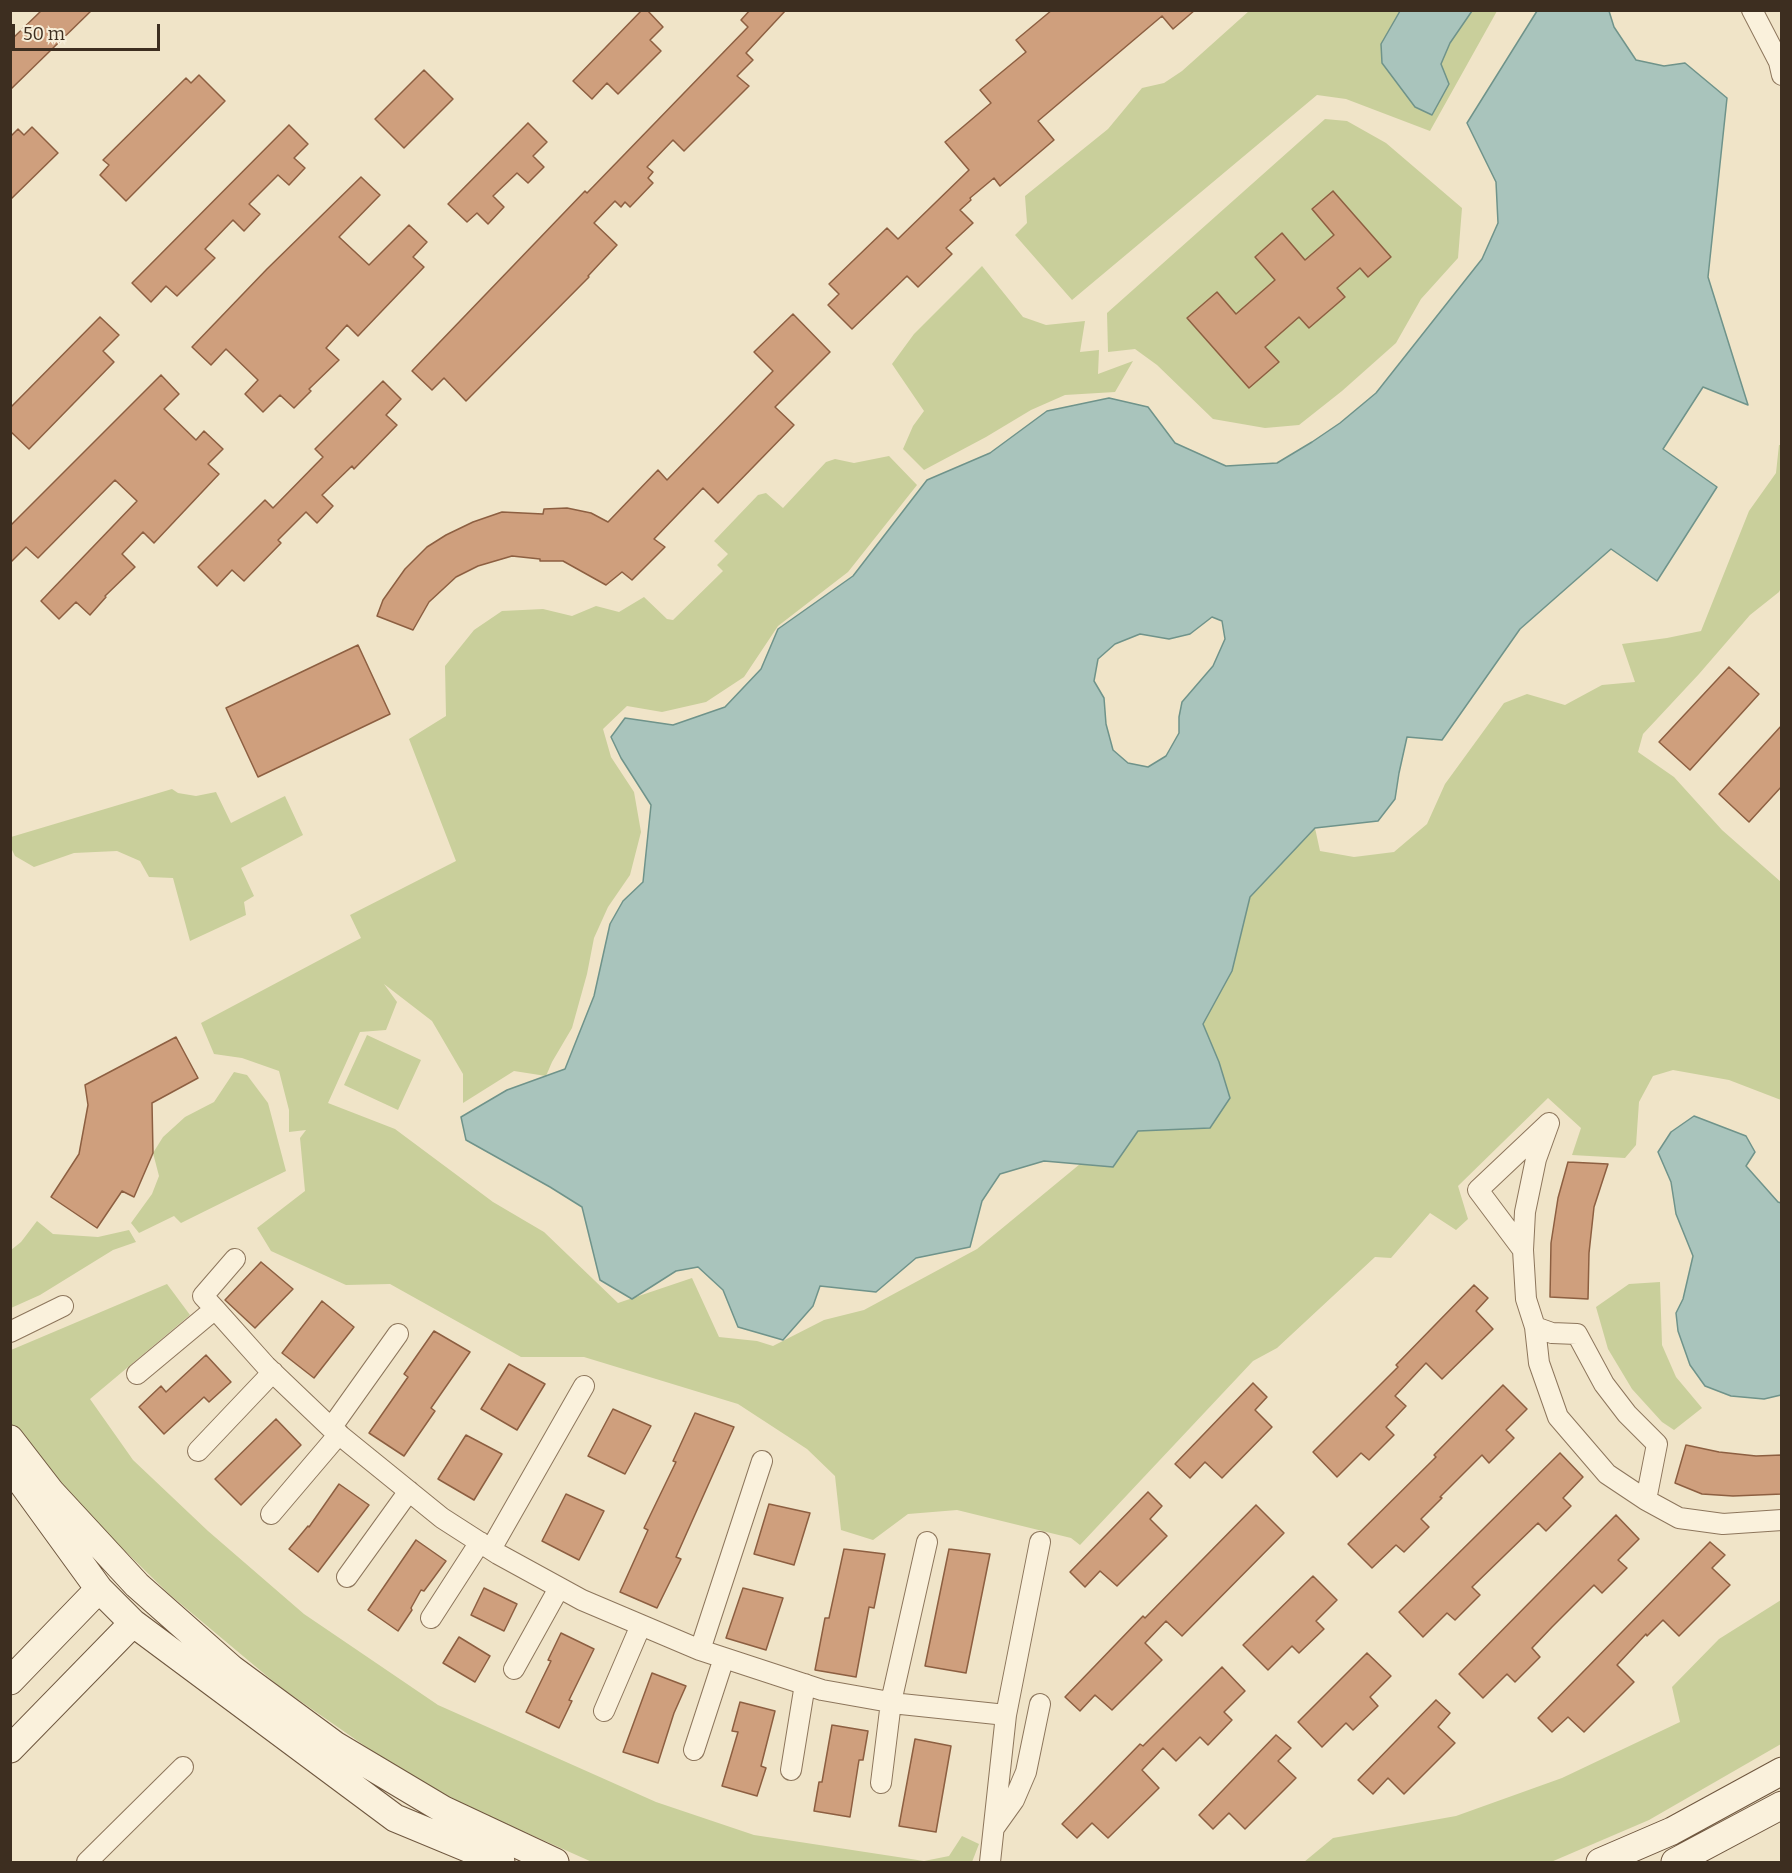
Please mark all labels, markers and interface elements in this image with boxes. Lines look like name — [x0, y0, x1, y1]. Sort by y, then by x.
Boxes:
scale bar — [15, 12, 164, 50]
text: 50 m — [23, 23, 65, 45]

